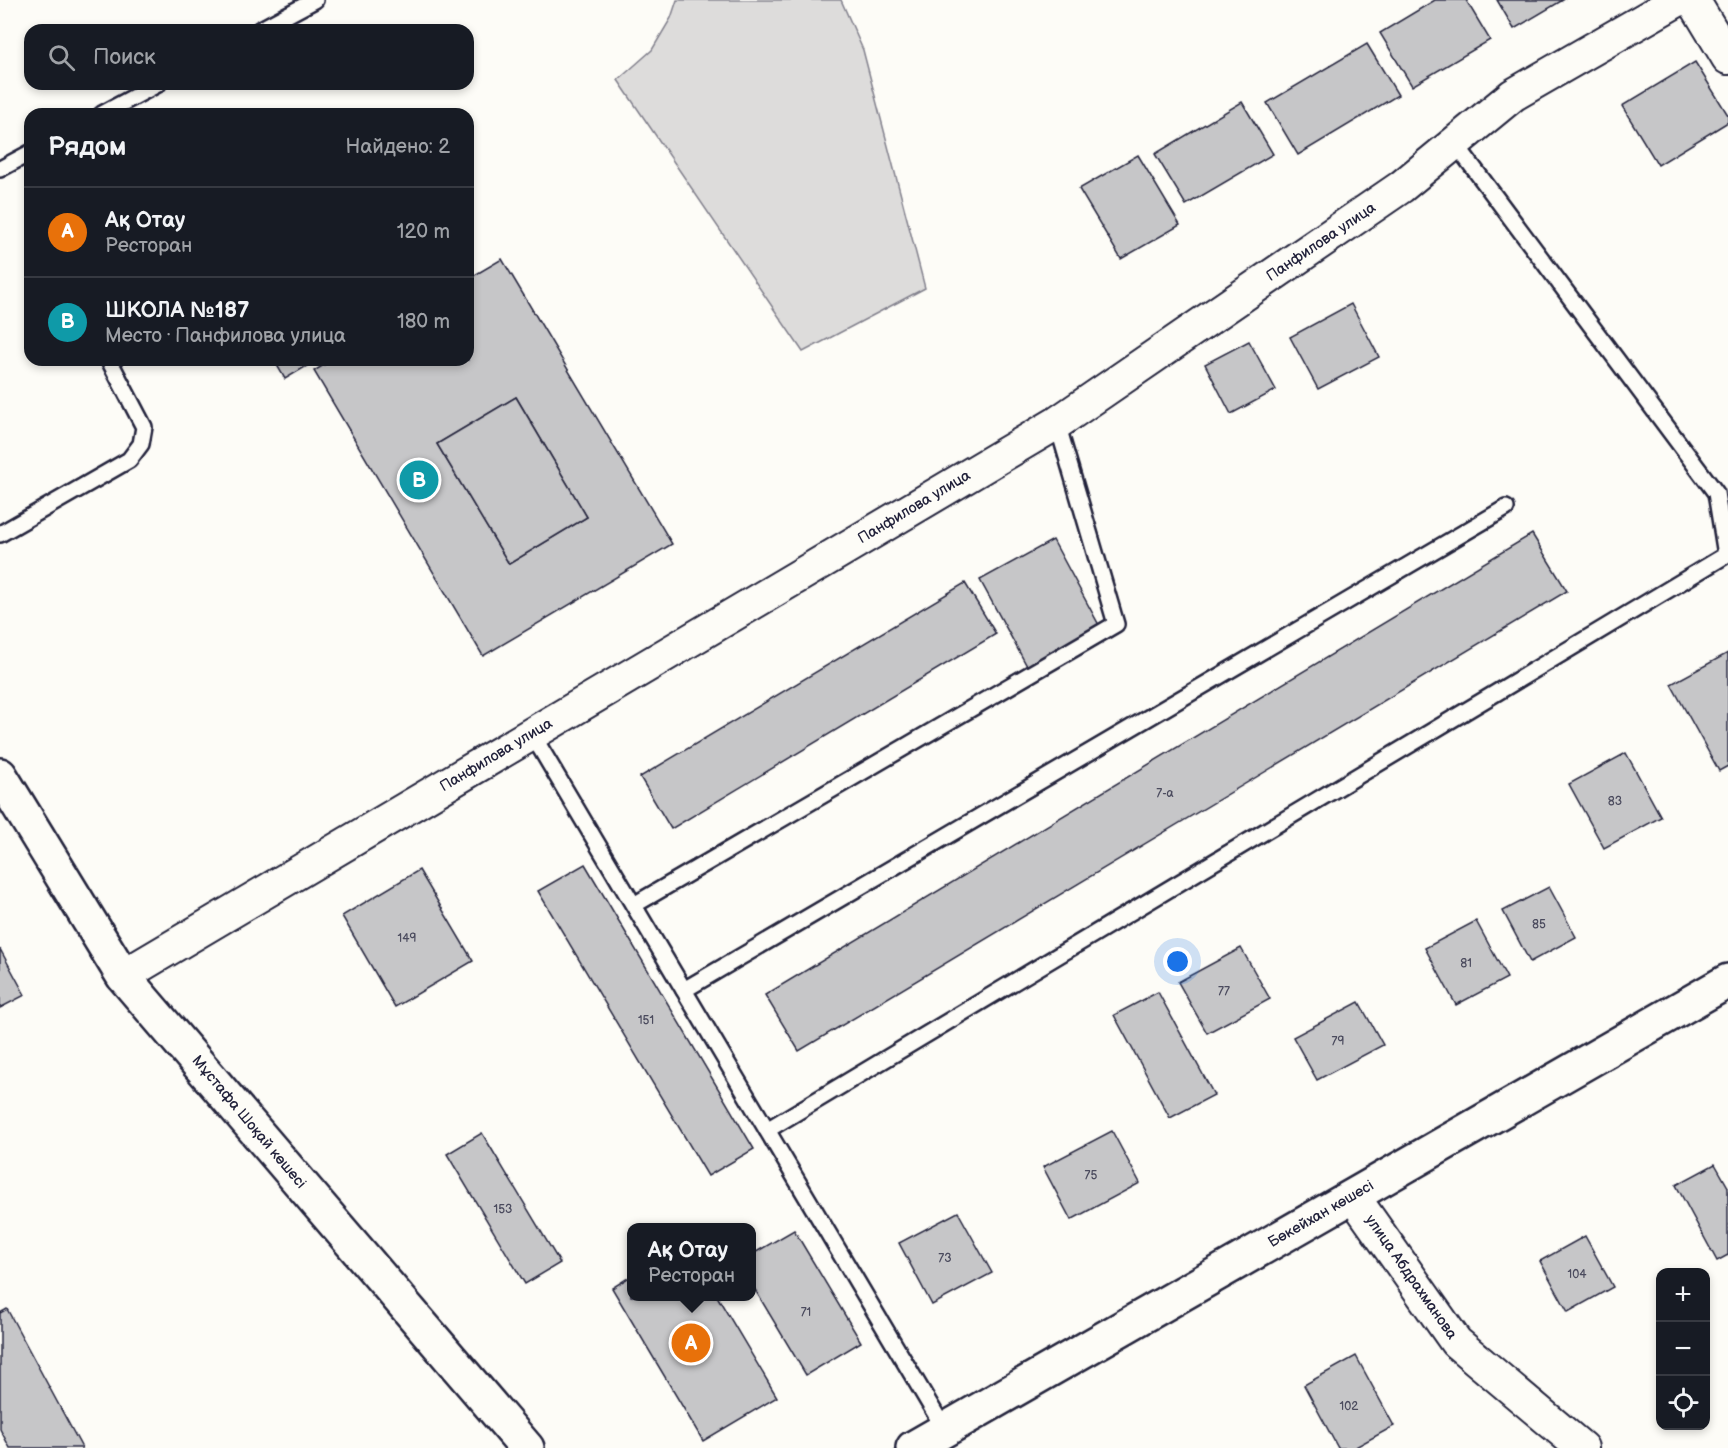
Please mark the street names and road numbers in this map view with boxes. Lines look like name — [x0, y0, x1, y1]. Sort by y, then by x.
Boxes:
street label: Панфилова улица — [1263, 198, 1380, 286]
street label: Панфилова улица — [854, 466, 974, 548]
street label: Панфилова улица — [436, 714, 556, 796]
street label: Мұстафа Шоқай көшесі — [188, 1052, 310, 1192]
street label: Бөкейхан көшесі — [1265, 1176, 1377, 1252]
street label: улица Абдрахманова — [1361, 1211, 1461, 1343]

